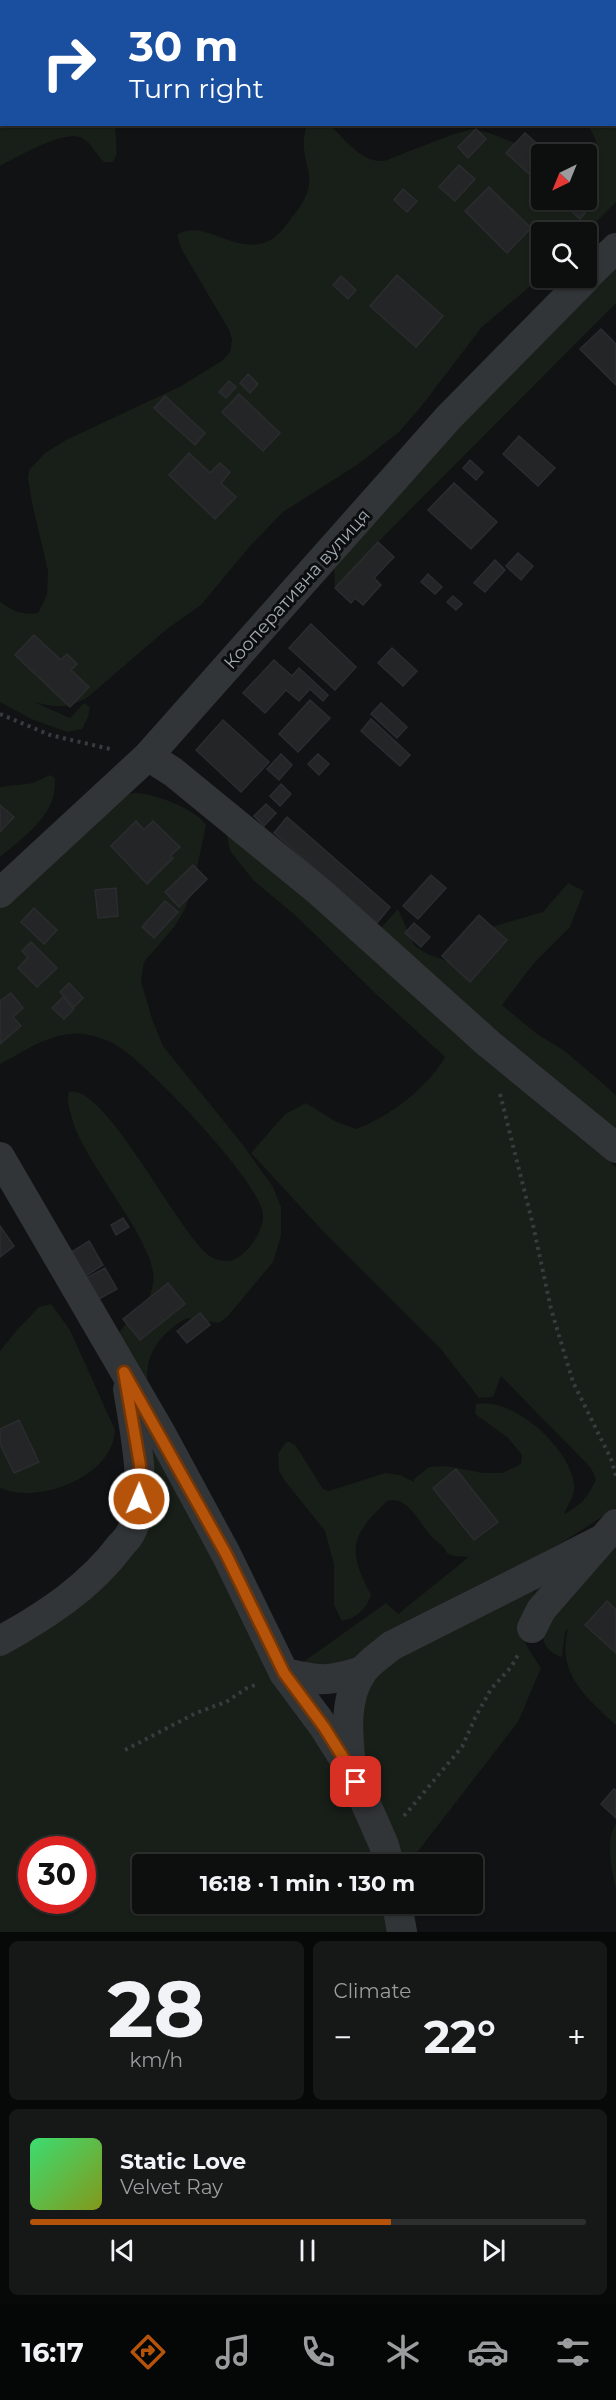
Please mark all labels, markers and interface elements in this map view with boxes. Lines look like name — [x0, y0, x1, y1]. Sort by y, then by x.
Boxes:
text: 30 m — [129, 20, 238, 72]
icon: right — [30, 24, 108, 102]
text: Turn right — [129, 72, 264, 105]
north arrow — [531, 144, 597, 210]
map controls — [531, 144, 597, 288]
button: search — [531, 222, 597, 288]
street label: Кооперативна вулиця — [219, 504, 375, 674]
position arrow — [107, 1467, 171, 1531]
pin — [330, 1756, 381, 1807]
icon: arrive — [339, 1765, 372, 1798]
speed limit sign: 30 — [18, 1836, 96, 1914]
text: 16:18 · 1 min · 130 m — [200, 1870, 415, 1897]
text: 28 — [107, 1961, 205, 2057]
text: Climate — [334, 1979, 411, 2003]
text: 22° — [424, 2009, 496, 2064]
text: − — [334, 2017, 352, 2057]
text: + — [567, 2017, 586, 2057]
text: km/h — [130, 2048, 183, 2072]
text: Static Love — [120, 2148, 246, 2175]
text: Velvet Ray — [120, 2175, 223, 2199]
icon: previous — [106, 2234, 139, 2267]
icon: pause — [291, 2234, 324, 2267]
icon: next — [477, 2234, 510, 2267]
icon: directions — [127, 2331, 169, 2373]
icon: music — [212, 2331, 254, 2373]
icon: phone — [297, 2331, 339, 2373]
icon: climate — [382, 2331, 424, 2373]
icon: car — [467, 2331, 509, 2373]
icon: filters — [552, 2331, 594, 2373]
text: 16:17 — [22, 2336, 84, 2369]

